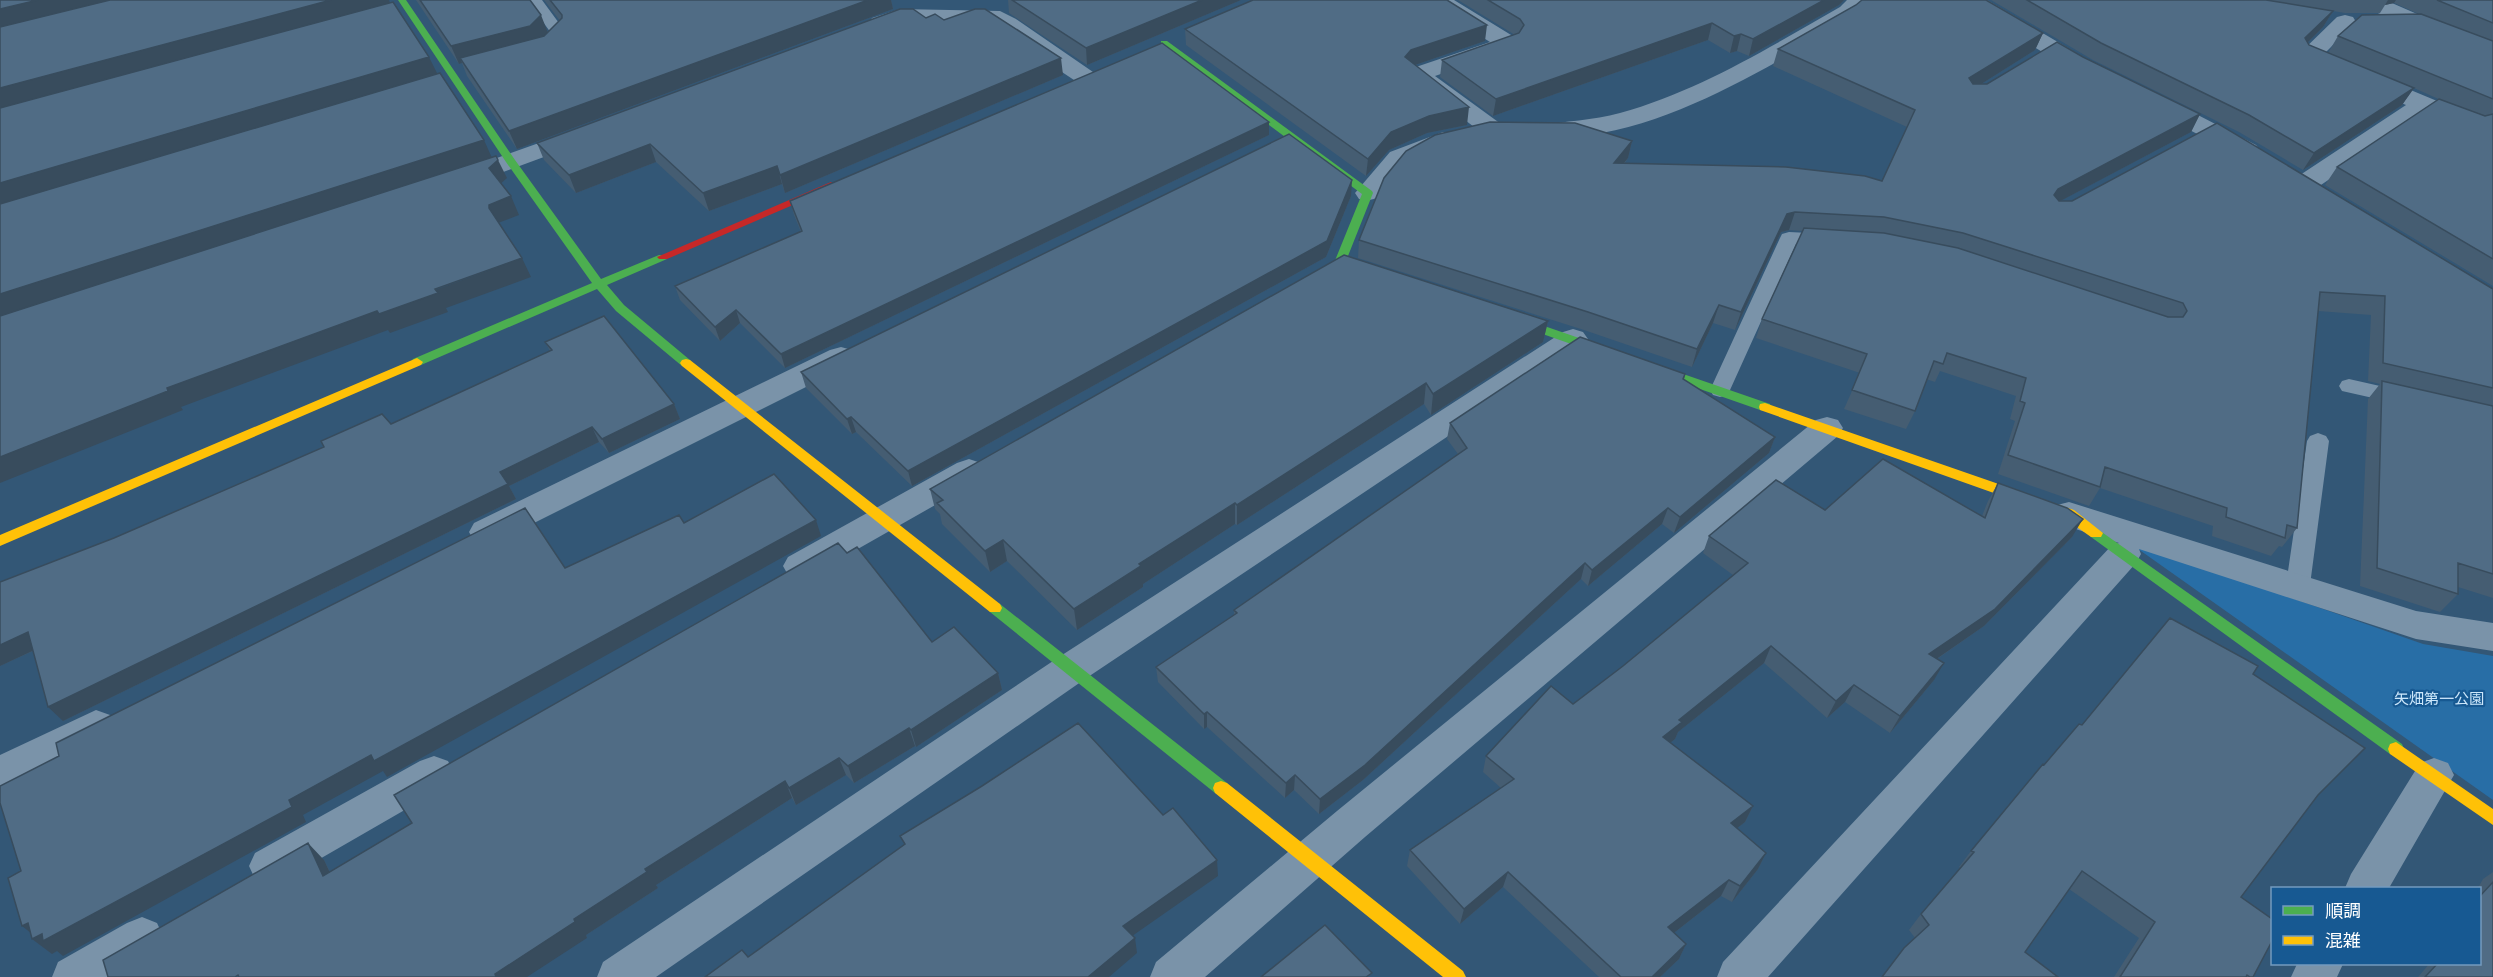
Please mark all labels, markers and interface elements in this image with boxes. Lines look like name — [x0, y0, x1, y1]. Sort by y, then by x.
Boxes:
park label: 矢畑第一公園 — [2394, 689, 2484, 710]
legend — [2271, 887, 2481, 965]
text: 順調 — [2325, 899, 2361, 924]
text: 混雑 — [2325, 929, 2361, 954]

